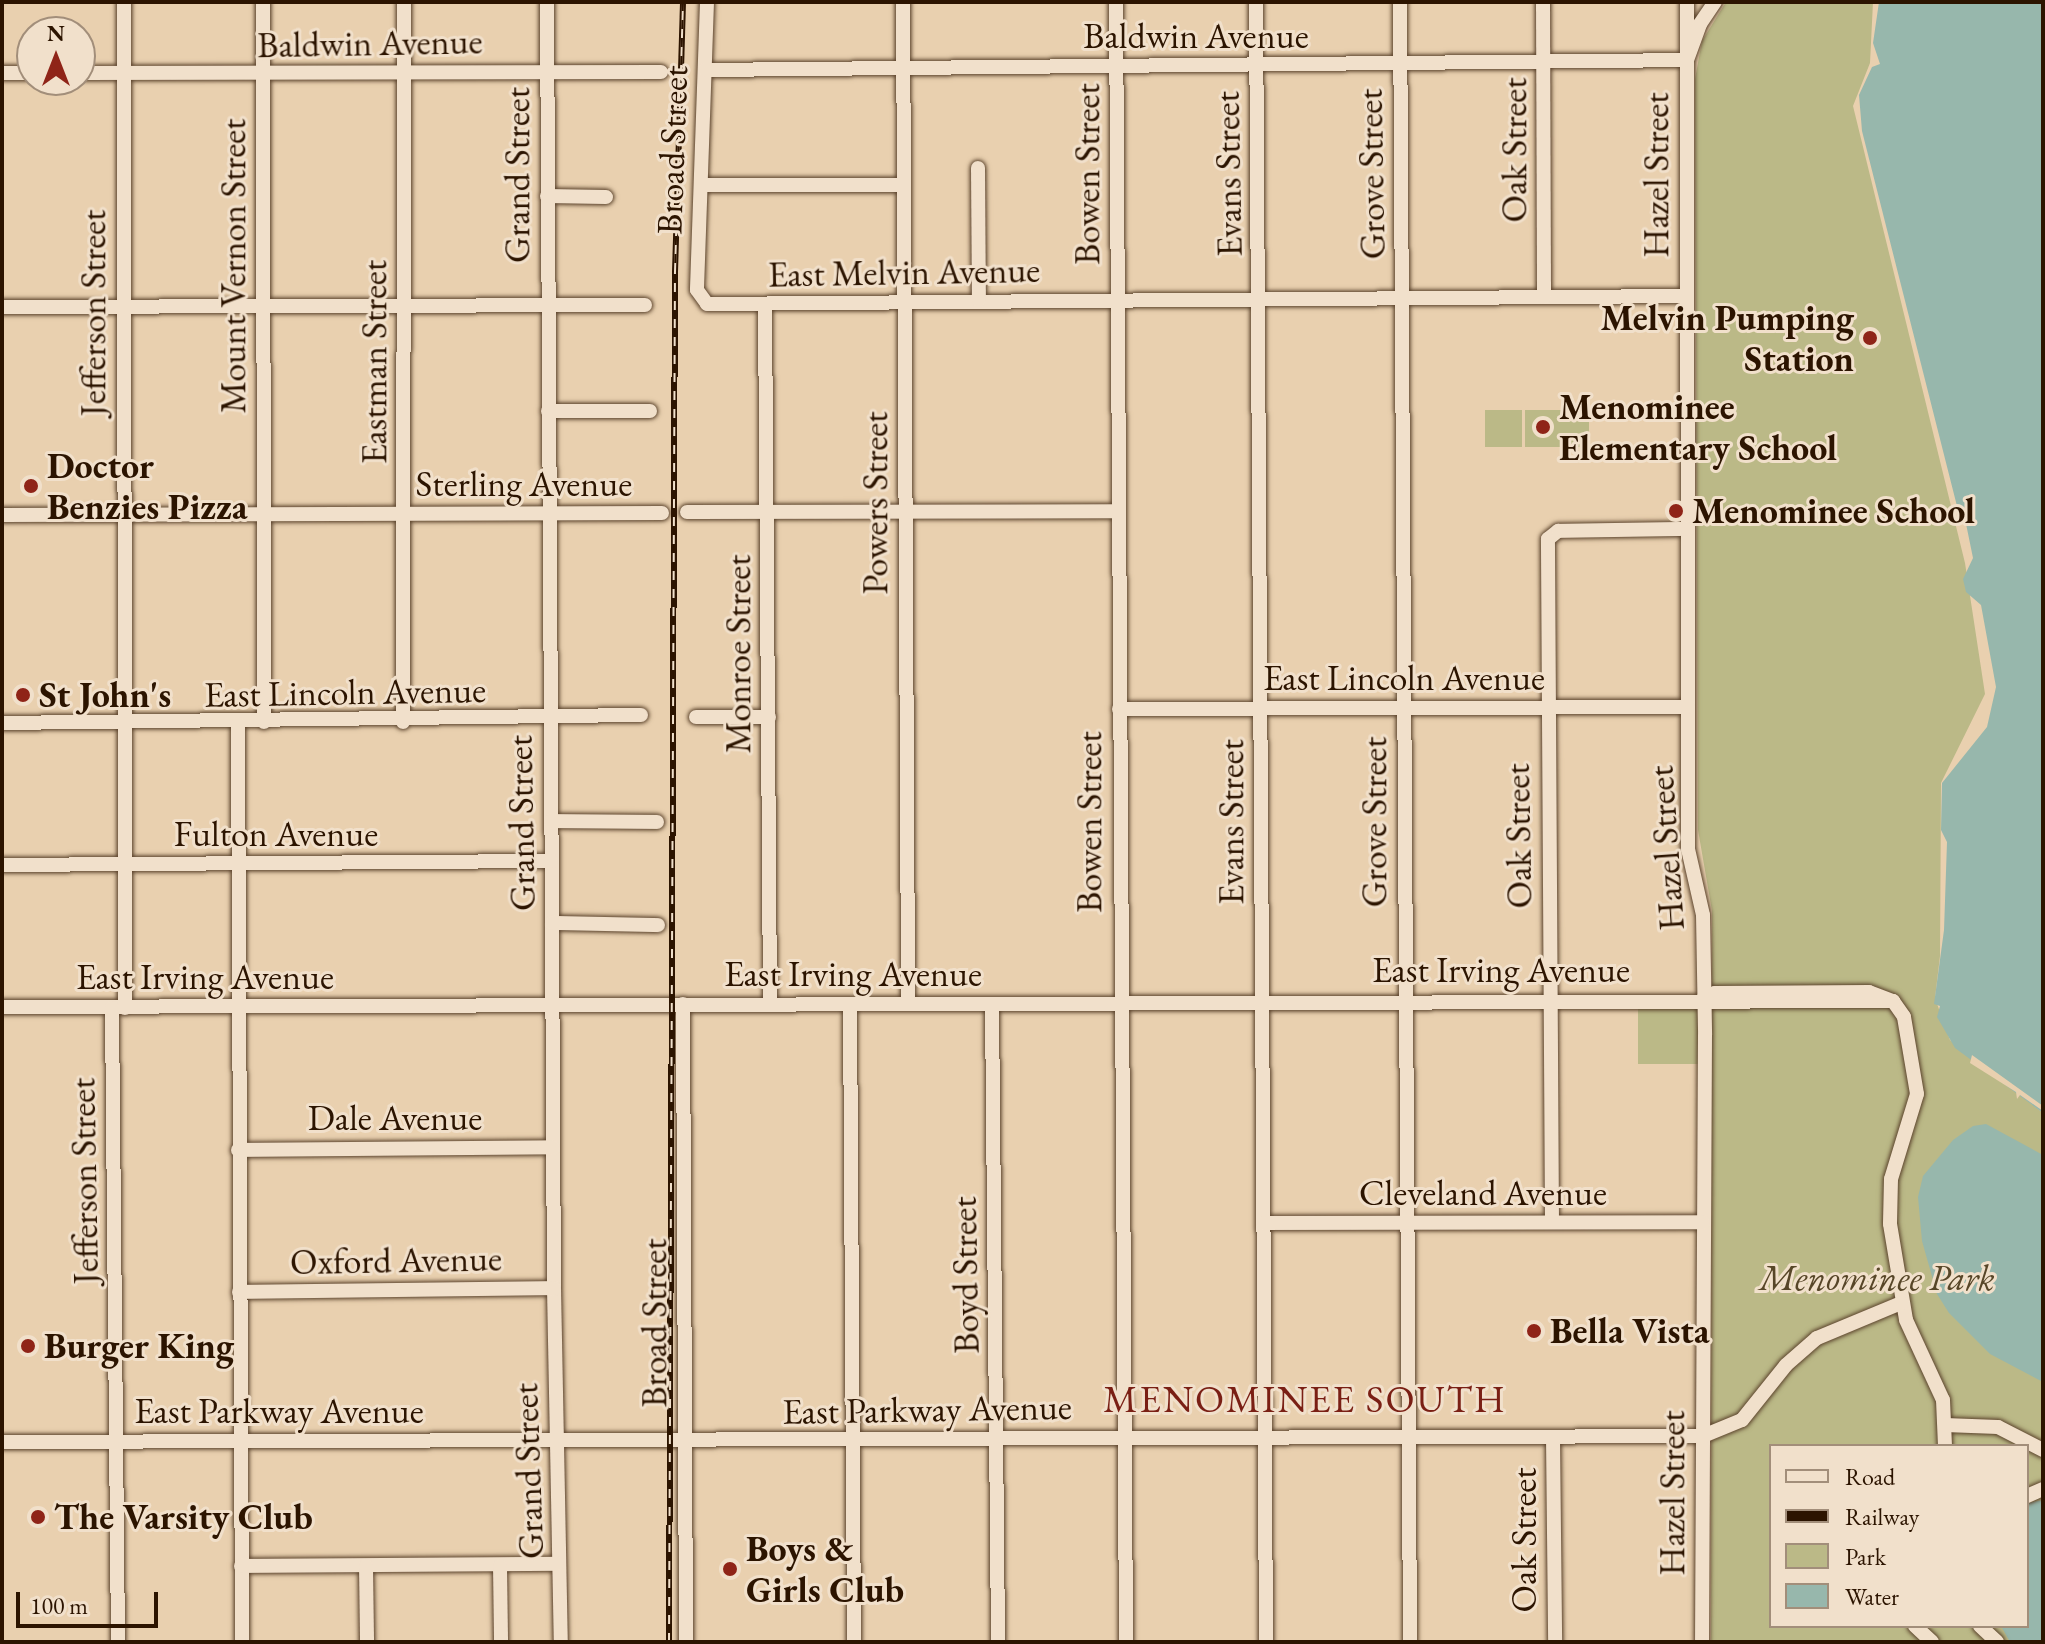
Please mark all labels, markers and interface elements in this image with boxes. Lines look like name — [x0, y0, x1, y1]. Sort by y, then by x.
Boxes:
street label: Baldwin Avenue — [1083, 14, 1309, 58]
north arrow — [16, 16, 96, 96]
text: N — [47, 19, 65, 48]
street label: Baldwin Avenue — [257, 19, 483, 67]
street label: Broad Street — [647, 65, 697, 235]
street label: Oak Street — [1492, 77, 1536, 223]
street label: Bowen Street — [1065, 83, 1109, 265]
street label: Grand Street — [495, 87, 539, 263]
street label: Grove Street — [1348, 88, 1394, 260]
street label: Evans Street — [1205, 91, 1251, 257]
street label: Hazel Street — [1634, 92, 1678, 258]
street label: Mount Vernon Street — [211, 119, 255, 413]
street label: Jefferson Street — [71, 210, 115, 416]
street label: East Melvin Avenue — [767, 248, 1041, 296]
street label: Eastman Street — [352, 260, 396, 464]
place label: Melvin Pumping Station — [1601, 295, 1854, 380]
marker: Melvin Pumping Station — [1861, 329, 1879, 347]
place label: Menominee Elementary School — [1559, 384, 1837, 469]
street label: Powers Street — [853, 411, 897, 595]
marker: Menominee Elementary School — [1534, 418, 1552, 436]
place label: Doctor Benzies Pizza — [47, 443, 247, 528]
street label: Sterling Avenue — [416, 462, 632, 506]
marker: Doctor Benzies Pizza — [22, 477, 40, 495]
place label: Menominee School — [1692, 489, 1975, 533]
marker: Menominee School — [1667, 502, 1685, 520]
street label: Monroe Street — [716, 555, 760, 753]
street label: East Lincoln Avenue — [1263, 656, 1545, 700]
street label: East Lincoln Avenue — [204, 668, 486, 716]
place label: St John's — [39, 673, 171, 717]
marker: St John's — [14, 686, 32, 704]
street label: Bowen Street — [1067, 731, 1111, 913]
street label: Grand Street — [498, 735, 544, 911]
street label: Grove Street — [1352, 737, 1396, 907]
street label: Evans Street — [1209, 739, 1253, 905]
street label: Oak Street — [1495, 763, 1541, 909]
street label: Hazel Street — [1639, 764, 1693, 932]
street label: Fulton Avenue — [174, 812, 378, 856]
street label: East Irving Avenue — [1372, 948, 1630, 992]
street label: East Irving Avenue — [724, 952, 982, 996]
street label: East Irving Avenue — [76, 955, 334, 999]
street label: Jefferson Street — [61, 1077, 107, 1285]
street label: Dale Avenue — [308, 1096, 482, 1140]
street label: Cleveland Avenue — [1359, 1171, 1607, 1215]
street label: Boyd Street — [942, 1196, 988, 1354]
street label: Oxford Avenue — [290, 1237, 502, 1283]
street label: Broad Street — [632, 1238, 676, 1408]
park label: Menominee Park — [1759, 1256, 1995, 1300]
place label: Bella Vista — [1550, 1309, 1710, 1353]
marker: Bella Vista — [1525, 1322, 1543, 1340]
place label: Burger King — [44, 1324, 234, 1368]
marker: Burger King — [19, 1337, 37, 1355]
district label: MENOMINEE SOUTH — [1103, 1376, 1507, 1422]
street label: Grand Street — [503, 1382, 553, 1560]
street label: East Parkway Avenue — [782, 1385, 1072, 1433]
street label: East Parkway Avenue — [134, 1389, 424, 1433]
street label: Hazel Street — [1650, 1410, 1694, 1576]
legend — [1769, 1444, 2029, 1628]
text: Road — [1845, 1461, 1895, 1492]
street label: Oak Street — [1502, 1467, 1546, 1613]
place label: The Varsity Club — [54, 1495, 313, 1539]
text: Railway — [1845, 1501, 1919, 1532]
marker: The Varsity Club — [29, 1508, 47, 1526]
place label: Boys & Girls Club — [746, 1526, 904, 1611]
text: Park — [1845, 1541, 1886, 1572]
marker: Boys & Girls Club — [721, 1560, 739, 1578]
scale bar — [20, 1576, 162, 1626]
text: Water — [1845, 1581, 1899, 1612]
text: 100 m — [30, 1590, 88, 1621]

